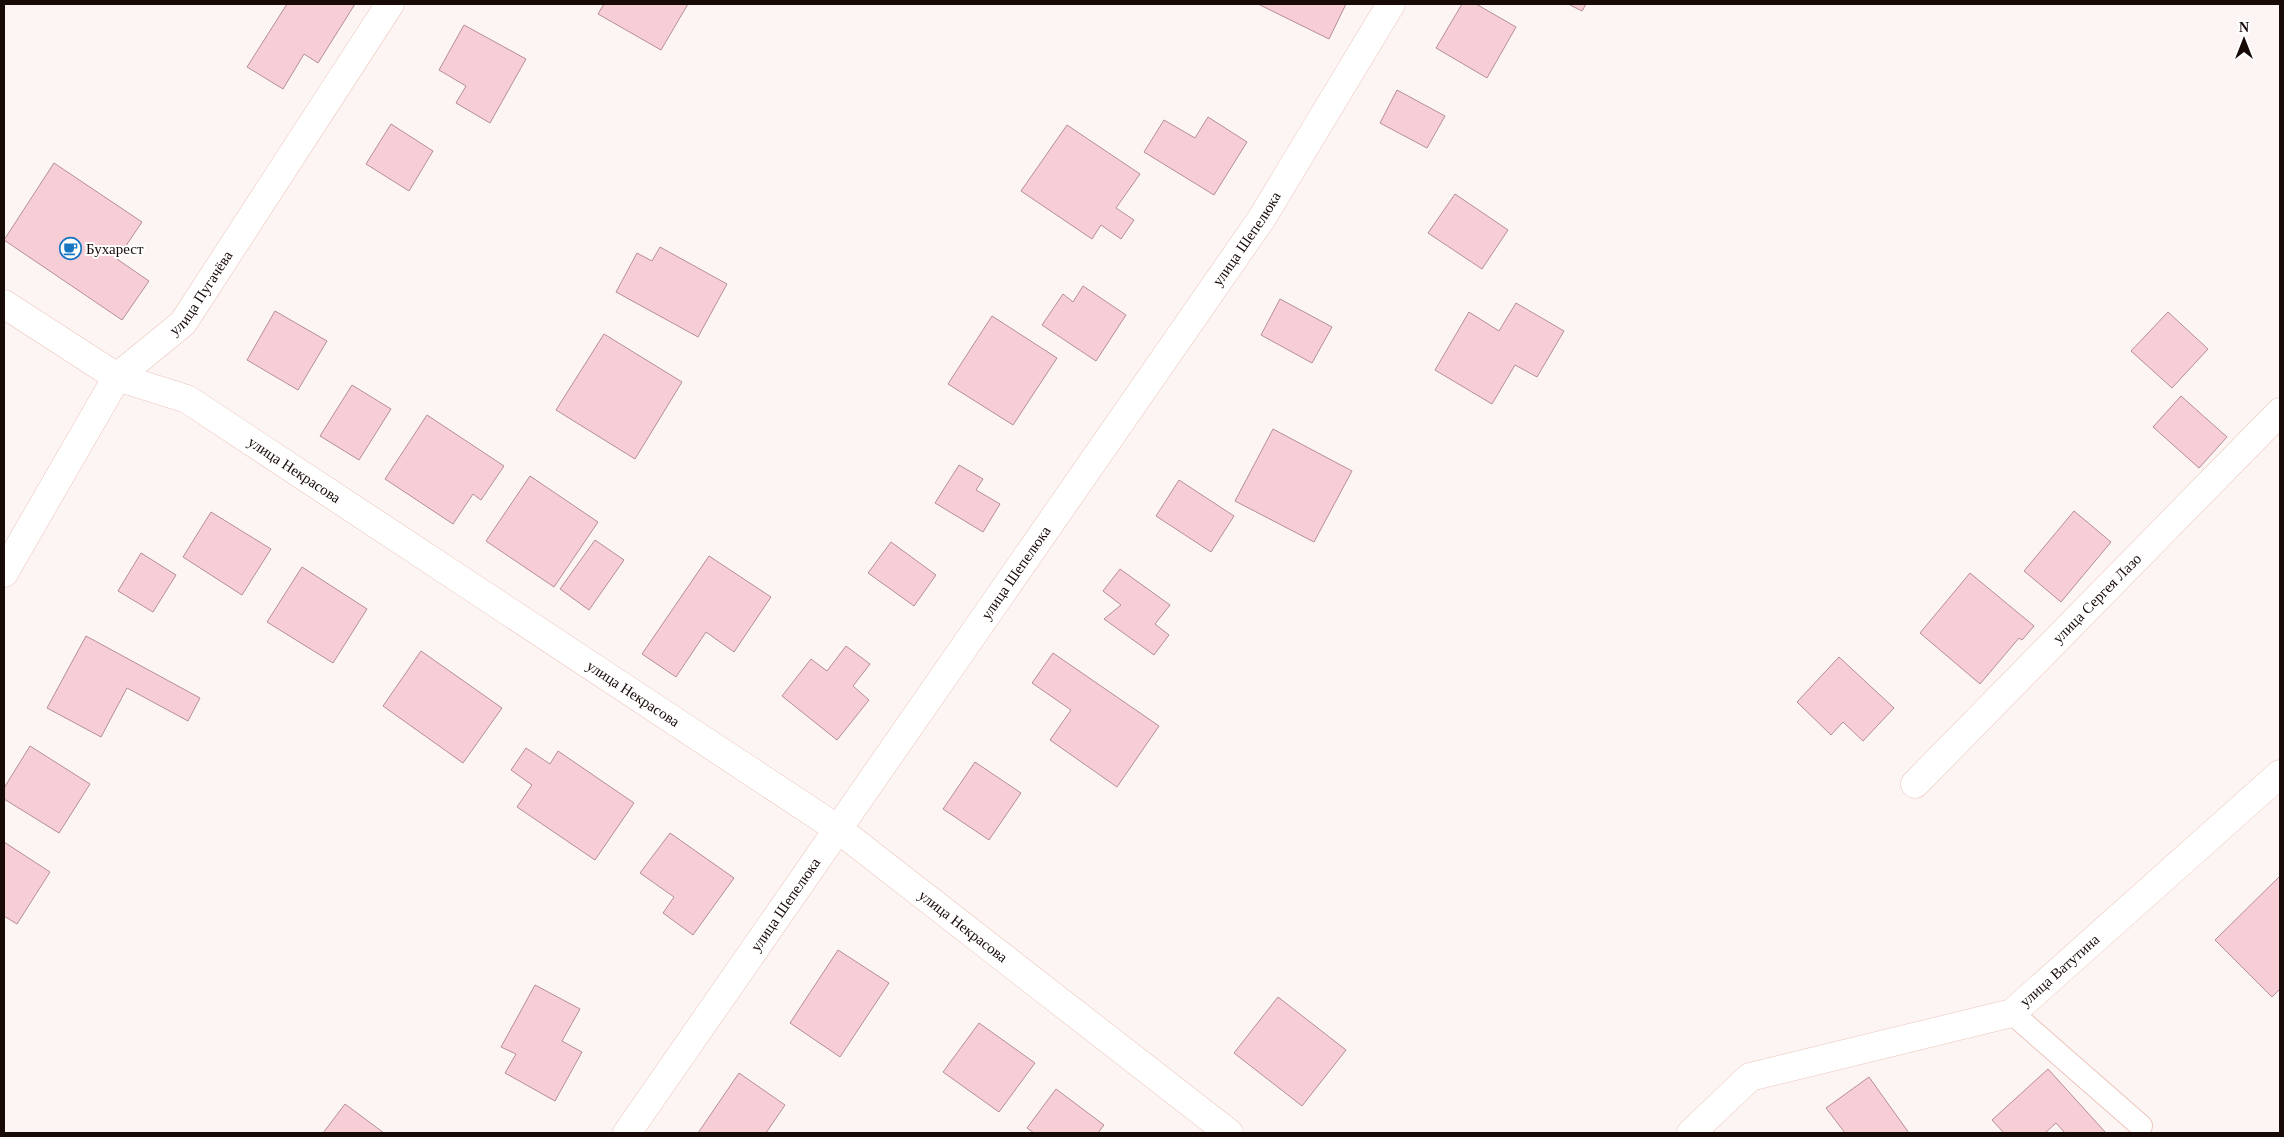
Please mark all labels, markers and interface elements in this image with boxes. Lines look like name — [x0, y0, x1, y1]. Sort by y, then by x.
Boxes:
north arrow — [2219, 15, 2269, 65]
text: N — [2239, 20, 2249, 35]
street label: улица Шепелюка — [1209, 189, 1284, 289]
cafe icon: Бухарест — [58, 237, 82, 261]
place label: Бухарест — [86, 241, 144, 257]
street label: улица Пугачёва — [166, 248, 236, 339]
street label: улица Некрасова — [245, 434, 344, 506]
street label: улица Шепелюка — [978, 523, 1054, 622]
street label: улица Сергея Лазо — [2050, 550, 2144, 646]
street label: улица Некрасова — [584, 657, 683, 730]
street label: улица Шепелюка — [748, 855, 824, 954]
street label: улица Некрасова — [916, 887, 1011, 966]
street label: улица Ватутина — [2017, 931, 2103, 1010]

